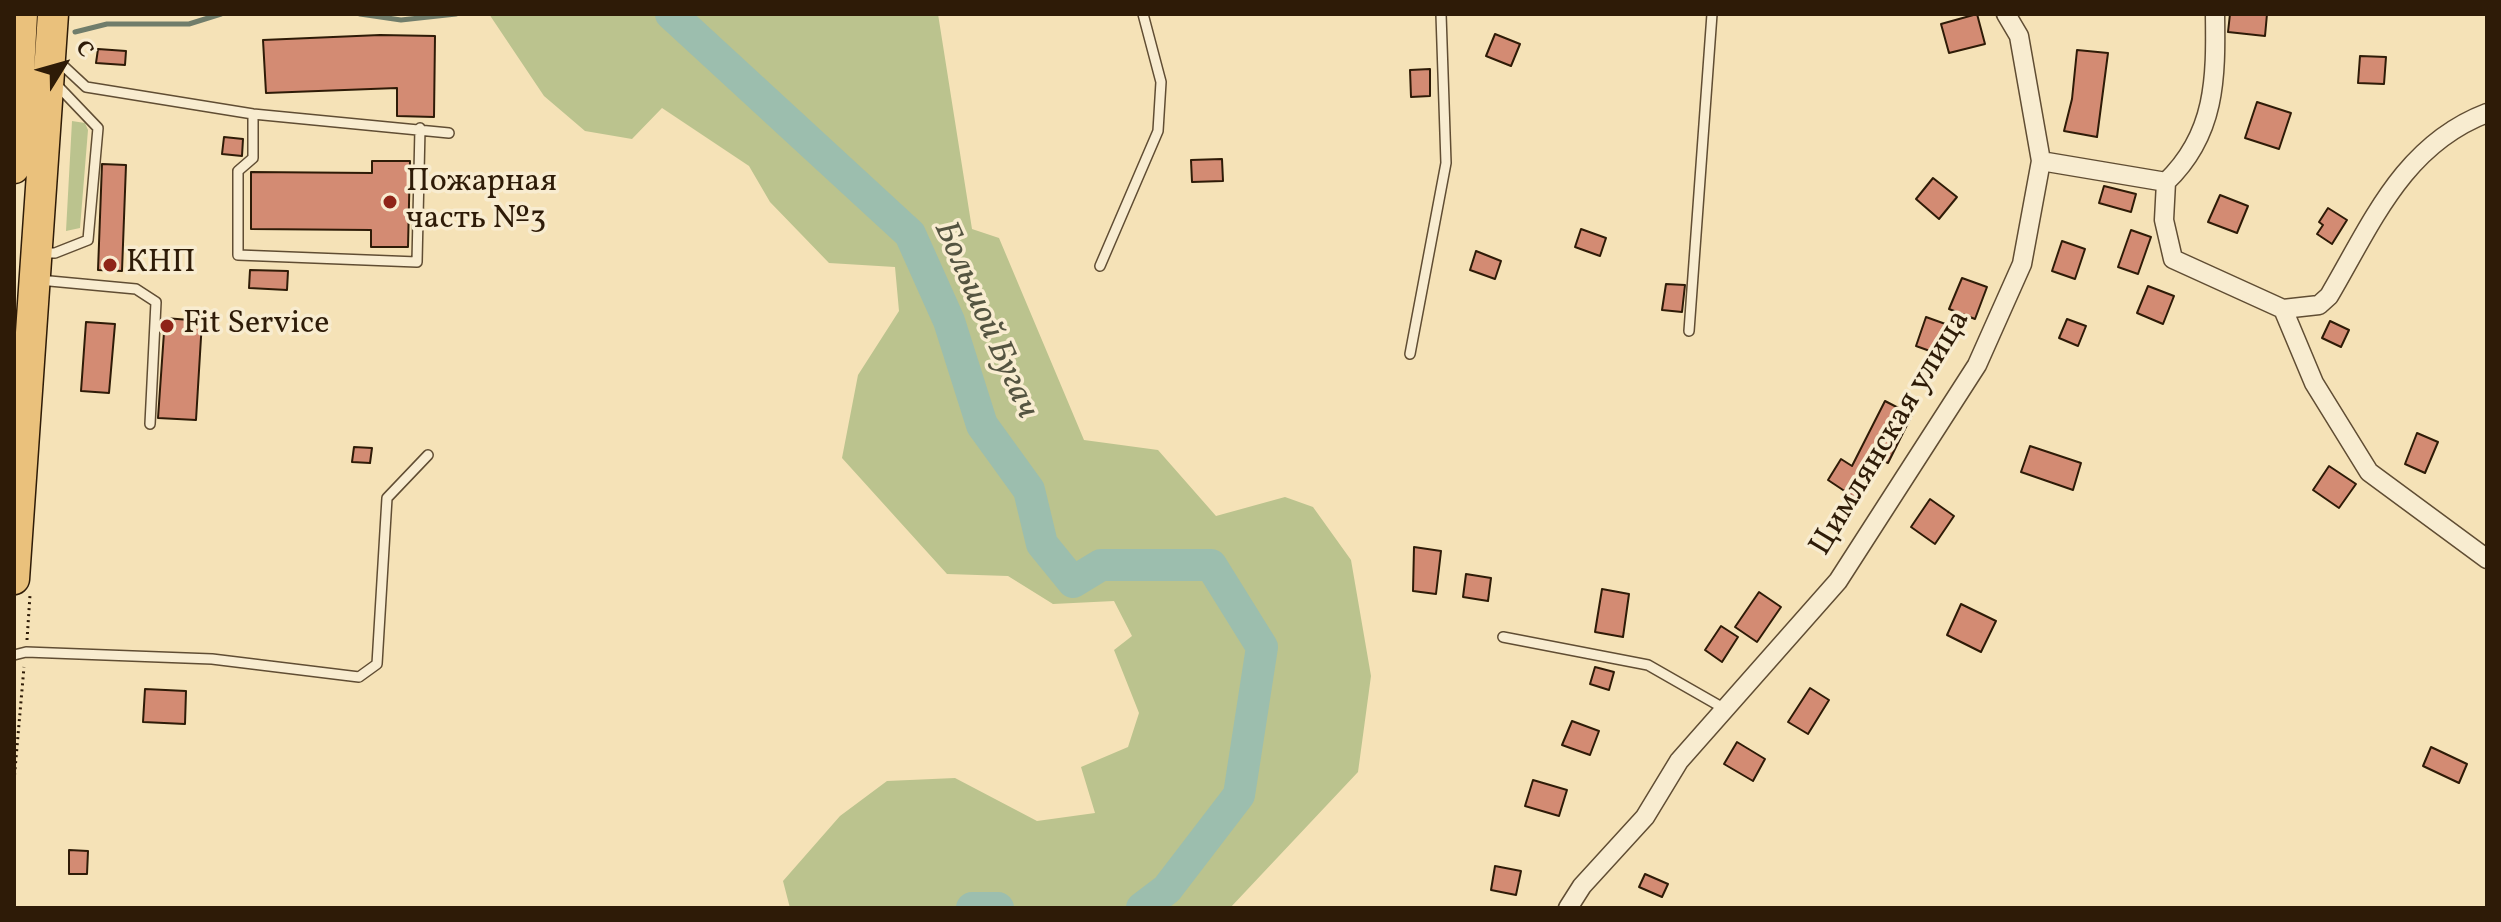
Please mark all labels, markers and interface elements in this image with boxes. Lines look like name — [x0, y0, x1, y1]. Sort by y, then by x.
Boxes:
north arrow — [24, 24, 104, 104]
text: С — [67, 34, 100, 64]
place label: Пожарная часть №3 — [406, 165, 557, 240]
marker: Пожарная часть №3 — [381, 193, 399, 211]
water label: Большой Бугач — [922, 216, 1046, 426]
place label: КНП — [126, 246, 196, 284]
marker: КНП — [101, 256, 119, 274]
street label: Цимлянская улица — [1804, 304, 1980, 564]
place label: Fit Service — [183, 307, 329, 345]
marker: Fit Service — [158, 317, 176, 335]

